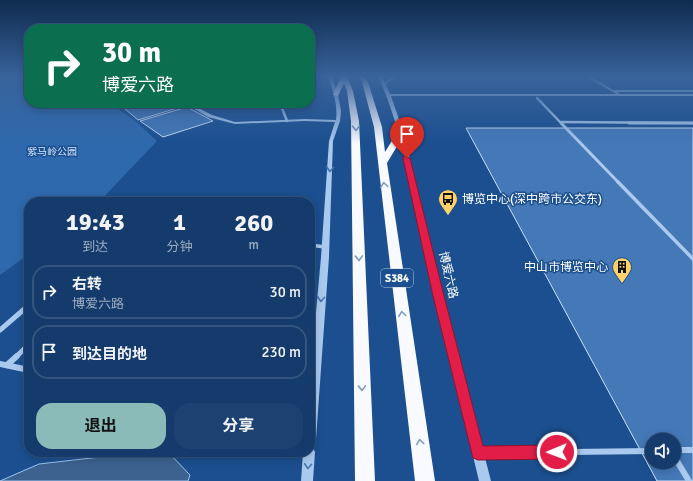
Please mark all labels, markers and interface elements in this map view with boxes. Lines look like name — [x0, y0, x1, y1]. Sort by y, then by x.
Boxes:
text: 30 m — [102, 36, 161, 70]
icon: right — [36, 40, 88, 92]
text: 博爱六路 — [102, 74, 174, 96]
pin — [390, 117, 424, 158]
icon: arrive — [396, 123, 418, 145]
one-way arrow — [351, 125, 360, 131]
park label: 紫马岭公园 — [27, 146, 77, 158]
one-way arrow — [325, 166, 334, 172]
one-way arrow — [380, 182, 389, 188]
bus stop icon: 博览中心(深中跨市公交东) — [437, 188, 459, 216]
place label: 博览中心(深中跨市公交东) — [462, 192, 602, 207]
text: 19:43 — [66, 207, 125, 237]
text: 1 — [173, 207, 186, 237]
text: 260 — [234, 208, 273, 238]
text: m — [249, 237, 259, 253]
text: 到达 — [82, 239, 108, 255]
text: 分钟 — [166, 239, 193, 255]
street label: 博爱六路 — [435, 250, 461, 300]
one-way arrow — [355, 255, 363, 261]
building icon: 中山市博览中心 — [611, 256, 633, 284]
place label: 中山市博览中心 — [524, 260, 608, 275]
road number: S384 — [381, 269, 413, 287]
text: 右转 — [72, 275, 102, 293]
icon: right — [38, 281, 60, 303]
text: 30 m — [270, 283, 301, 301]
text: 博爱六路 — [72, 296, 124, 312]
one-way arrow — [316, 296, 325, 302]
one-way arrow — [398, 310, 407, 317]
icon: arrive — [38, 341, 60, 363]
text: 230 m — [261, 343, 301, 361]
text: 到达目的地 — [72, 345, 147, 363]
one-way arrow — [358, 385, 367, 391]
button: 退出 — [36, 403, 166, 449]
button: 分享 — [174, 403, 303, 449]
position arrow — [536, 431, 578, 473]
map controls — [645, 433, 681, 469]
button: sound — [645, 433, 681, 469]
one-way arrow — [415, 439, 424, 445]
one-way arrow — [303, 463, 312, 470]

